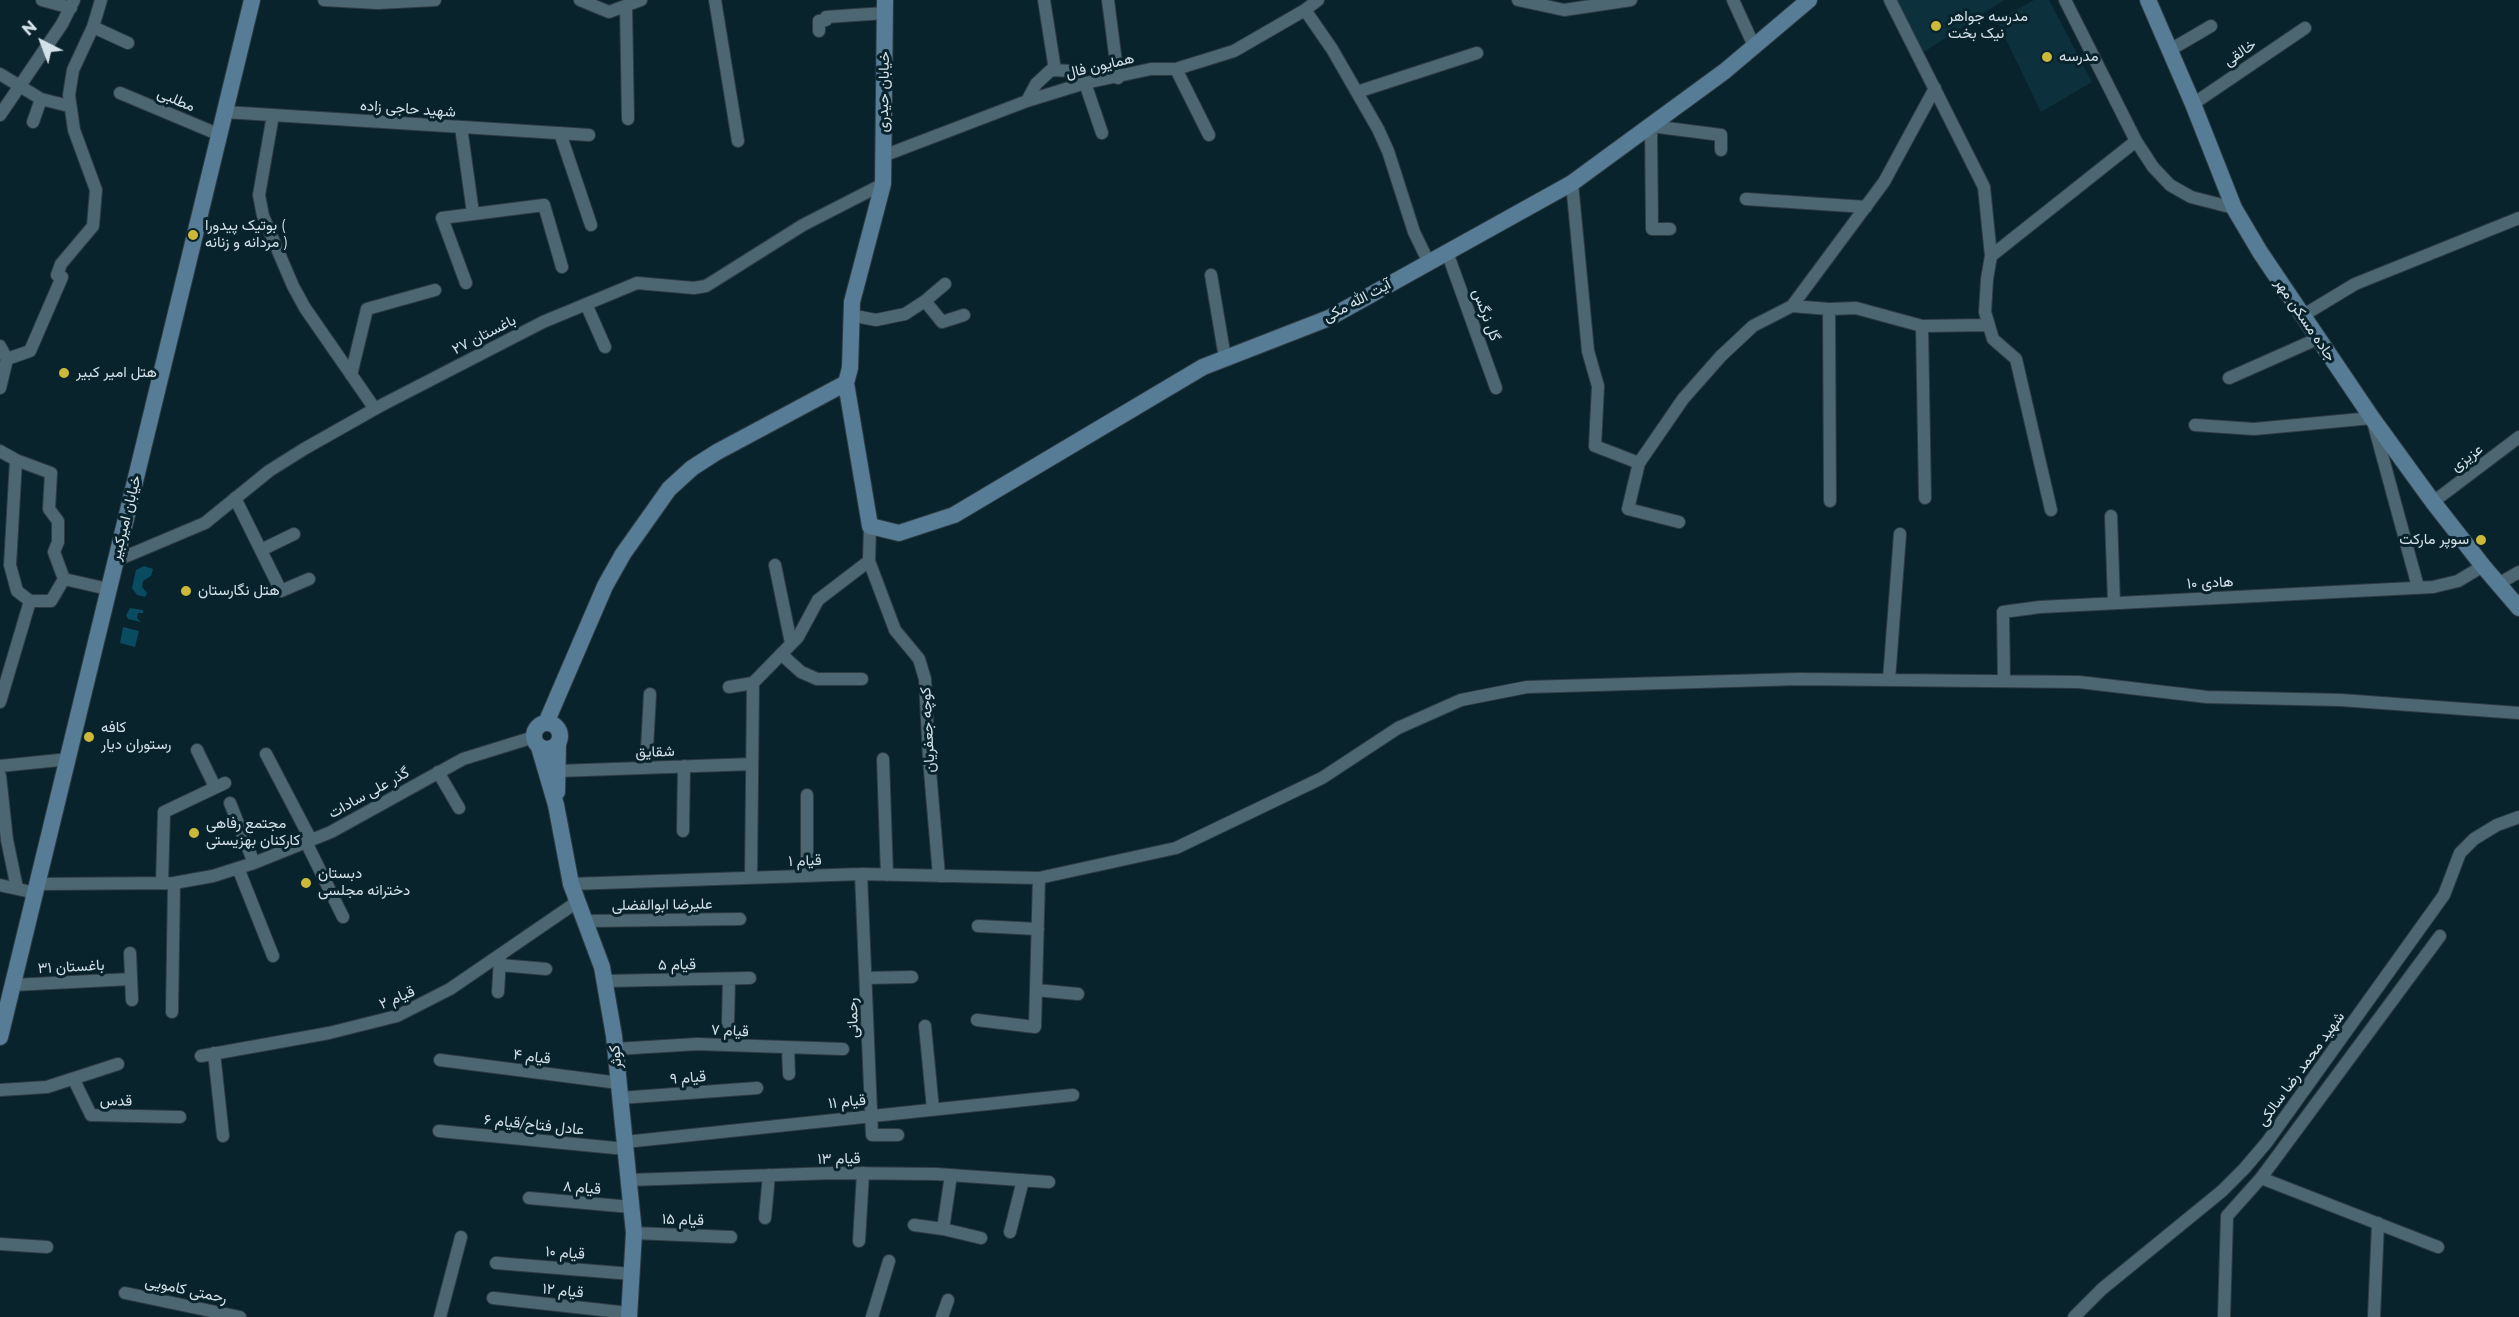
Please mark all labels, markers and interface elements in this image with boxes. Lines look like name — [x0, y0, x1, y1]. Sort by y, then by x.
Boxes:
place label: مدرسه جواهر نیک بخت — [1948, 8, 2028, 43]
north arrow — [12, 12, 72, 72]
text: N — [18, 17, 41, 40]
marker: مدرسه جواهر نیک بخت — [1929, 19, 1943, 33]
street label: خالقی — [2220, 36, 2260, 70]
place label: مدرسه — [2059, 48, 2099, 66]
street label: همایون فال — [1064, 49, 1136, 83]
marker: مدرسه — [2040, 50, 2054, 64]
street label: خیابان حیدری — [874, 51, 894, 133]
street label: مطلبی — [154, 84, 198, 116]
street label: شهید حاجی زاده — [359, 97, 457, 121]
place label: بوتیک پیدورا ( مردانه و زنانه ) — [205, 217, 288, 252]
marker: بوتیک پیدورا ( مردانه و زنانه ) — [186, 228, 200, 242]
street label: جاده مسکن مهر — [2271, 275, 2339, 365]
street label: آیت الله مکی — [1320, 276, 1394, 326]
street label: گل نرگس — [1468, 286, 1504, 344]
street label: باغستان ۲۷ — [449, 311, 519, 359]
place label: هتل امیر کبیر — [76, 364, 157, 382]
marker: هتل امیر کبیر — [57, 366, 71, 380]
street label: عزیزی — [2448, 440, 2486, 476]
street label: خیابان امیرکبیر — [107, 473, 145, 563]
place label: سوپر مارکت — [2399, 531, 2469, 549]
marker: سوپر مارکت — [2474, 533, 2488, 547]
street label: هادی ۱۰ — [2186, 573, 2234, 593]
place label: هتل نگارستان — [198, 582, 280, 600]
marker: هتل نگارستان — [179, 584, 193, 598]
street label: کوچه جعفریان — [917, 687, 939, 773]
place label: کافه رستوران دیار — [101, 719, 171, 754]
marker: کافه رستوران دیار — [82, 730, 96, 744]
street label: شقایق — [635, 742, 675, 762]
street label: گذر علی سادات — [326, 763, 412, 823]
place label: مجتمع رفاهی کارکنان بهزیستی — [206, 815, 300, 850]
marker: مجتمع رفاهی کارکنان بهزیستی — [187, 826, 201, 840]
street label: قیام ۱ — [788, 851, 822, 871]
place label: دبستان دخترانه مجلسی — [318, 865, 410, 900]
marker: دبستان دخترانه مجلسی — [299, 876, 313, 890]
street label: علیرضا ابوالفضلی — [611, 895, 713, 915]
street label: باغستان ۳۱ — [37, 956, 105, 978]
street label: قیام ۵ — [658, 956, 696, 974]
street label: قیام ۲ — [376, 983, 418, 1013]
street label: رحمانی — [843, 997, 863, 1039]
street label: شهید محمد رضا سالکی — [2253, 1008, 2349, 1130]
street label: قیام ۷ — [711, 1021, 749, 1041]
street label: کوثر — [606, 1044, 626, 1070]
street label: قیام ۴ — [512, 1046, 552, 1068]
street label: قیام ۹ — [669, 1068, 707, 1088]
street label: قیام ۱۱ — [827, 1091, 867, 1113]
street label: قدس — [100, 1092, 132, 1110]
street label: عادل فتاح/قیام ۶ — [483, 1111, 585, 1139]
street label: قیام ۱۳ — [817, 1150, 861, 1168]
street label: قیام ۸ — [562, 1177, 602, 1199]
street label: قیام ۱۵ — [662, 1210, 704, 1230]
street label: قیام ۱۰ — [545, 1243, 585, 1263]
street label: رحمتی کامویی — [143, 1273, 229, 1307]
street label: قیام ۱۲ — [542, 1280, 584, 1302]

